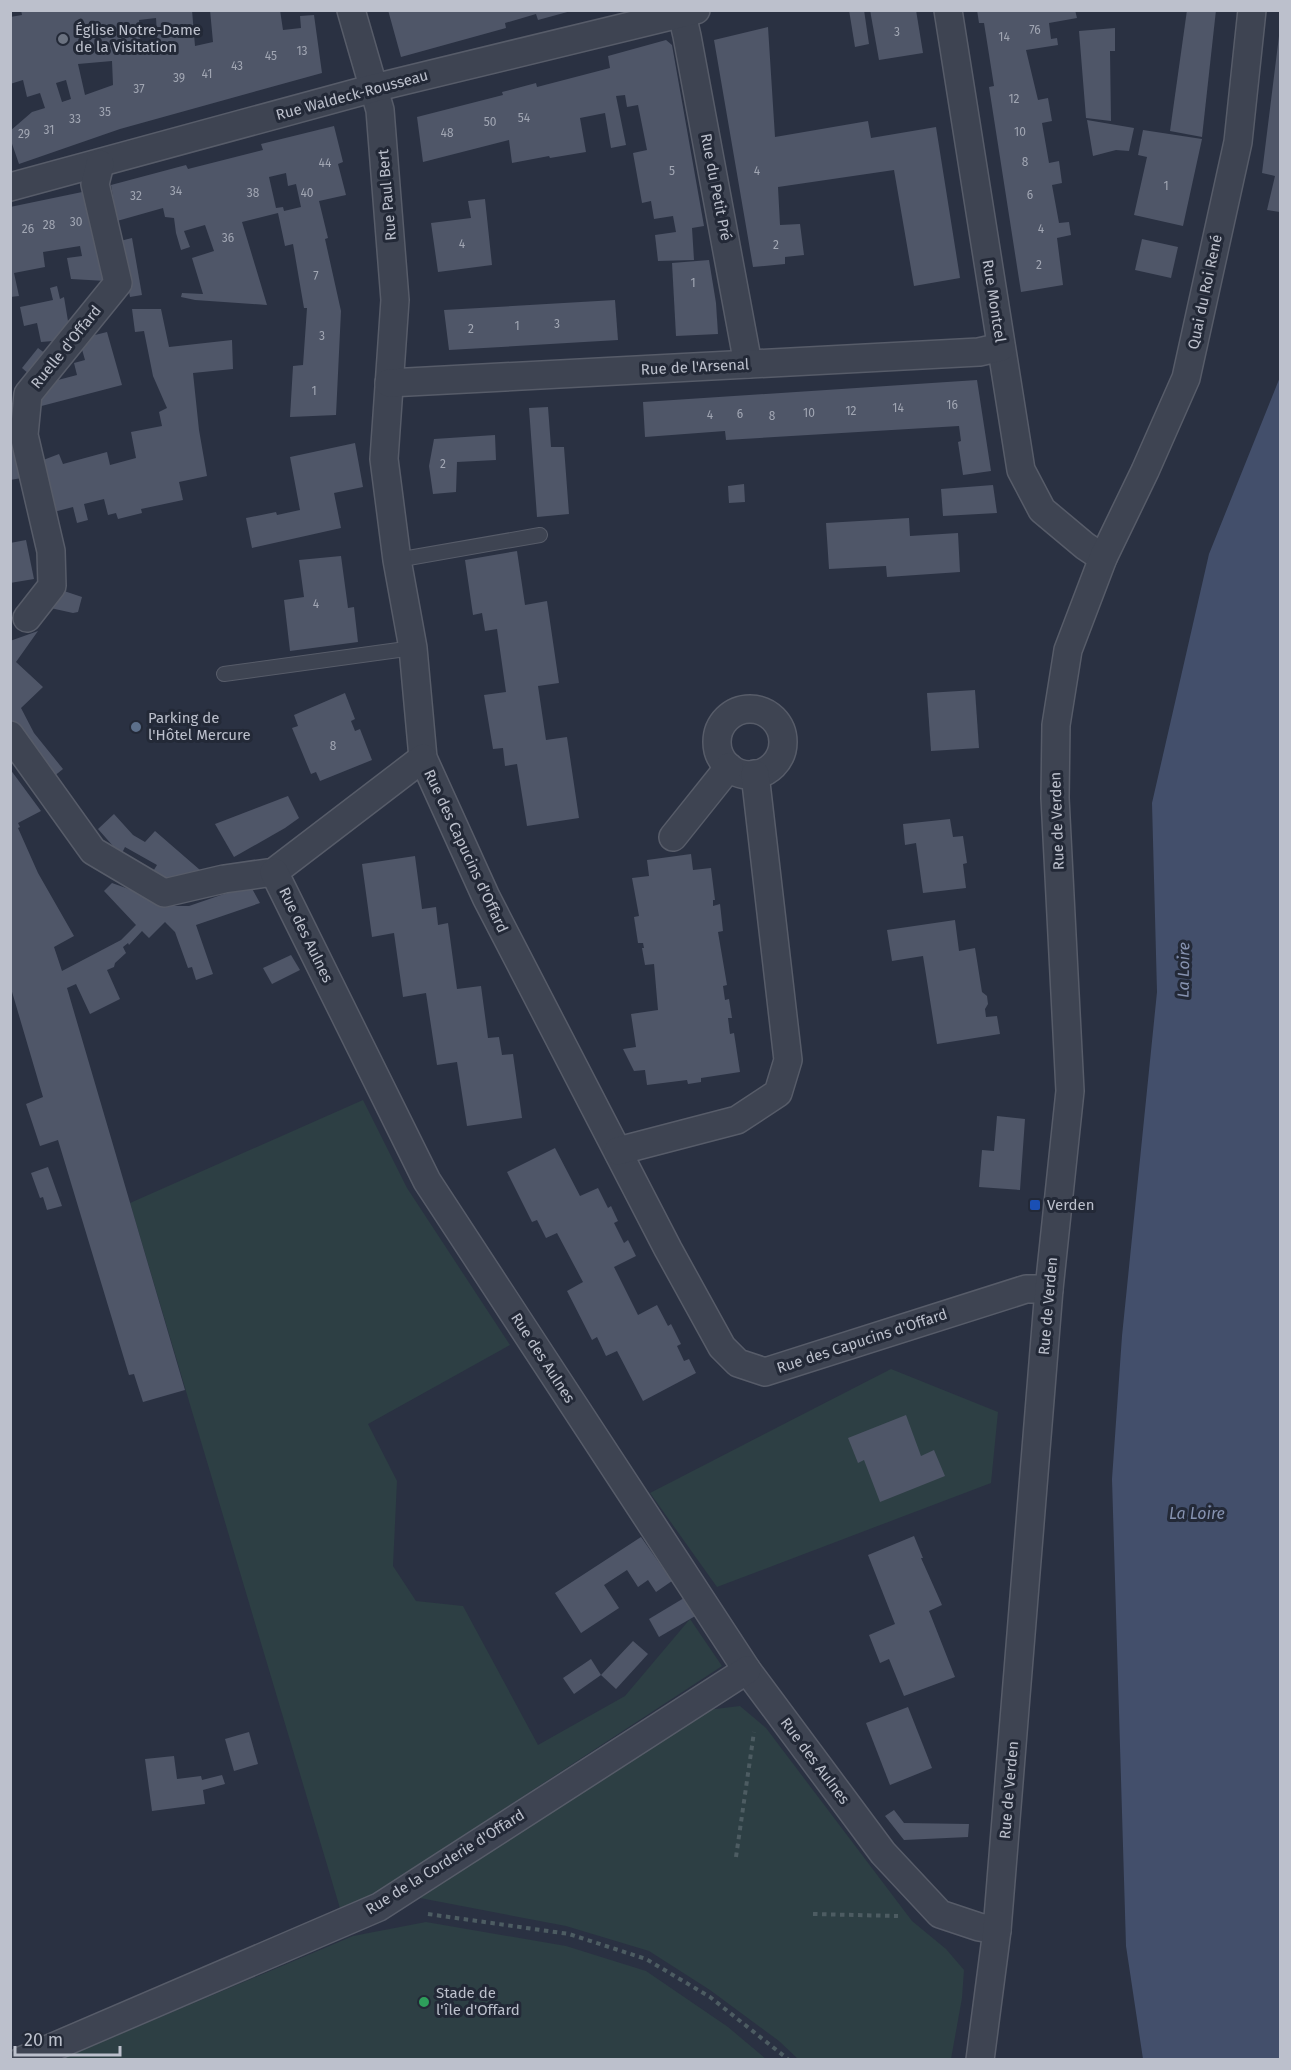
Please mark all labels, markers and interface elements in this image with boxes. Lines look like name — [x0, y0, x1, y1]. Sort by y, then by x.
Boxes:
place label: Église Notre-Dame de la Visitation — [75, 21, 201, 56]
house number: 76 — [1029, 23, 1041, 37]
house number: 3 — [894, 25, 900, 39]
house number: 14 — [998, 30, 1010, 44]
marker: Église Notre-Dame de la Visitation — [56, 32, 70, 46]
house number: 13 — [296, 44, 308, 58]
house number: 45 — [265, 49, 277, 63]
house number: 43 — [231, 59, 243, 73]
street label: Rue Waldeck-Rousseau — [274, 66, 430, 124]
house number: 41 — [202, 67, 212, 81]
house number: 39 — [173, 71, 185, 85]
house number: 37 — [133, 82, 145, 96]
house number: 12 — [1008, 92, 1020, 106]
house number: 35 — [99, 105, 111, 119]
house number: 54 — [518, 111, 531, 125]
house number: 33 — [69, 112, 81, 126]
house number: 50 — [484, 115, 497, 129]
house number: 31 — [44, 123, 54, 137]
house number: 10 — [1014, 125, 1026, 139]
house number: 48 — [441, 126, 454, 140]
house number: 29 — [18, 127, 30, 141]
street label: Rue du Petit Pré — [697, 132, 735, 242]
street label: Rue Paul Bert — [374, 148, 400, 241]
house number: 8 — [1022, 155, 1029, 169]
house number: 44 — [319, 156, 332, 170]
house number: 5 — [669, 164, 675, 178]
house number: 4 — [754, 164, 761, 178]
house number: 1 — [1163, 179, 1169, 193]
house number: 34 — [170, 184, 183, 198]
house number: 38 — [247, 186, 260, 200]
house number: 40 — [300, 186, 314, 200]
house number: 6 — [1027, 188, 1033, 202]
house number: 32 — [130, 189, 142, 203]
house number: 30 — [70, 215, 83, 229]
house number: 28 — [43, 218, 56, 232]
house number: 26 — [22, 222, 34, 236]
house number: 4 — [1038, 222, 1045, 236]
house number: 36 — [222, 231, 234, 245]
street label: Quai du Roi René — [1184, 233, 1226, 351]
house number: 4 — [459, 237, 466, 251]
house number: 2 — [773, 238, 779, 252]
street label: Rue Montcel — [979, 258, 1010, 344]
house number: 2 — [1036, 258, 1042, 272]
house number: 7 — [313, 269, 319, 283]
house number: 1 — [690, 276, 696, 290]
street label: Ruelle d'Offard — [27, 302, 105, 392]
house number: 3 — [554, 317, 560, 331]
house number: 1 — [514, 319, 520, 333]
house number: 2 — [468, 322, 474, 336]
house number: 3 — [319, 329, 325, 343]
street label: Rue de l'Arsenal — [640, 355, 750, 379]
house number: 1 — [311, 384, 317, 398]
house number: 16 — [946, 398, 958, 412]
house number: 14 — [892, 401, 904, 415]
house number: 12 — [845, 404, 857, 418]
house number: 10 — [803, 406, 815, 420]
house number: 6 — [737, 407, 743, 421]
house number: 4 — [707, 408, 714, 422]
house number: 8 — [769, 409, 776, 423]
house number: 2 — [440, 457, 446, 471]
house number: 4 — [313, 597, 320, 611]
place label: Parking de l'Hôtel Mercure — [148, 709, 251, 744]
marker: Parking de l'Hôtel Mercure — [129, 720, 143, 734]
house number: 8 — [330, 739, 337, 753]
street label: Rue des Capucins d'Offard — [420, 766, 512, 936]
street label: Rue de Verden — [1046, 771, 1068, 871]
street label: Rue des Aulnes — [275, 884, 337, 986]
water label: La Loire — [1174, 942, 1193, 998]
place label: Verden — [1047, 1196, 1094, 1214]
marker: Verden — [1028, 1198, 1042, 1212]
street label: Rue de Verden — [1035, 1256, 1061, 1356]
street label: Rue des Capucins d'Offard — [775, 1305, 949, 1377]
street label: Rue des Aulnes — [507, 1310, 579, 1406]
water label: La Loire — [1169, 1504, 1225, 1523]
street label: Rue des Aulnes — [777, 1714, 853, 1808]
street label: Rue de Verden — [996, 1740, 1022, 1840]
street label: Rue de la Corderie d'Offard — [362, 1806, 528, 1918]
place label: Stade de l'île d'Offard — [436, 1984, 520, 2019]
marker: Stade de l'île d'Offard — [417, 1995, 431, 2009]
scale bar — [15, 2019, 120, 2057]
text: 20 m — [24, 2029, 63, 2051]

